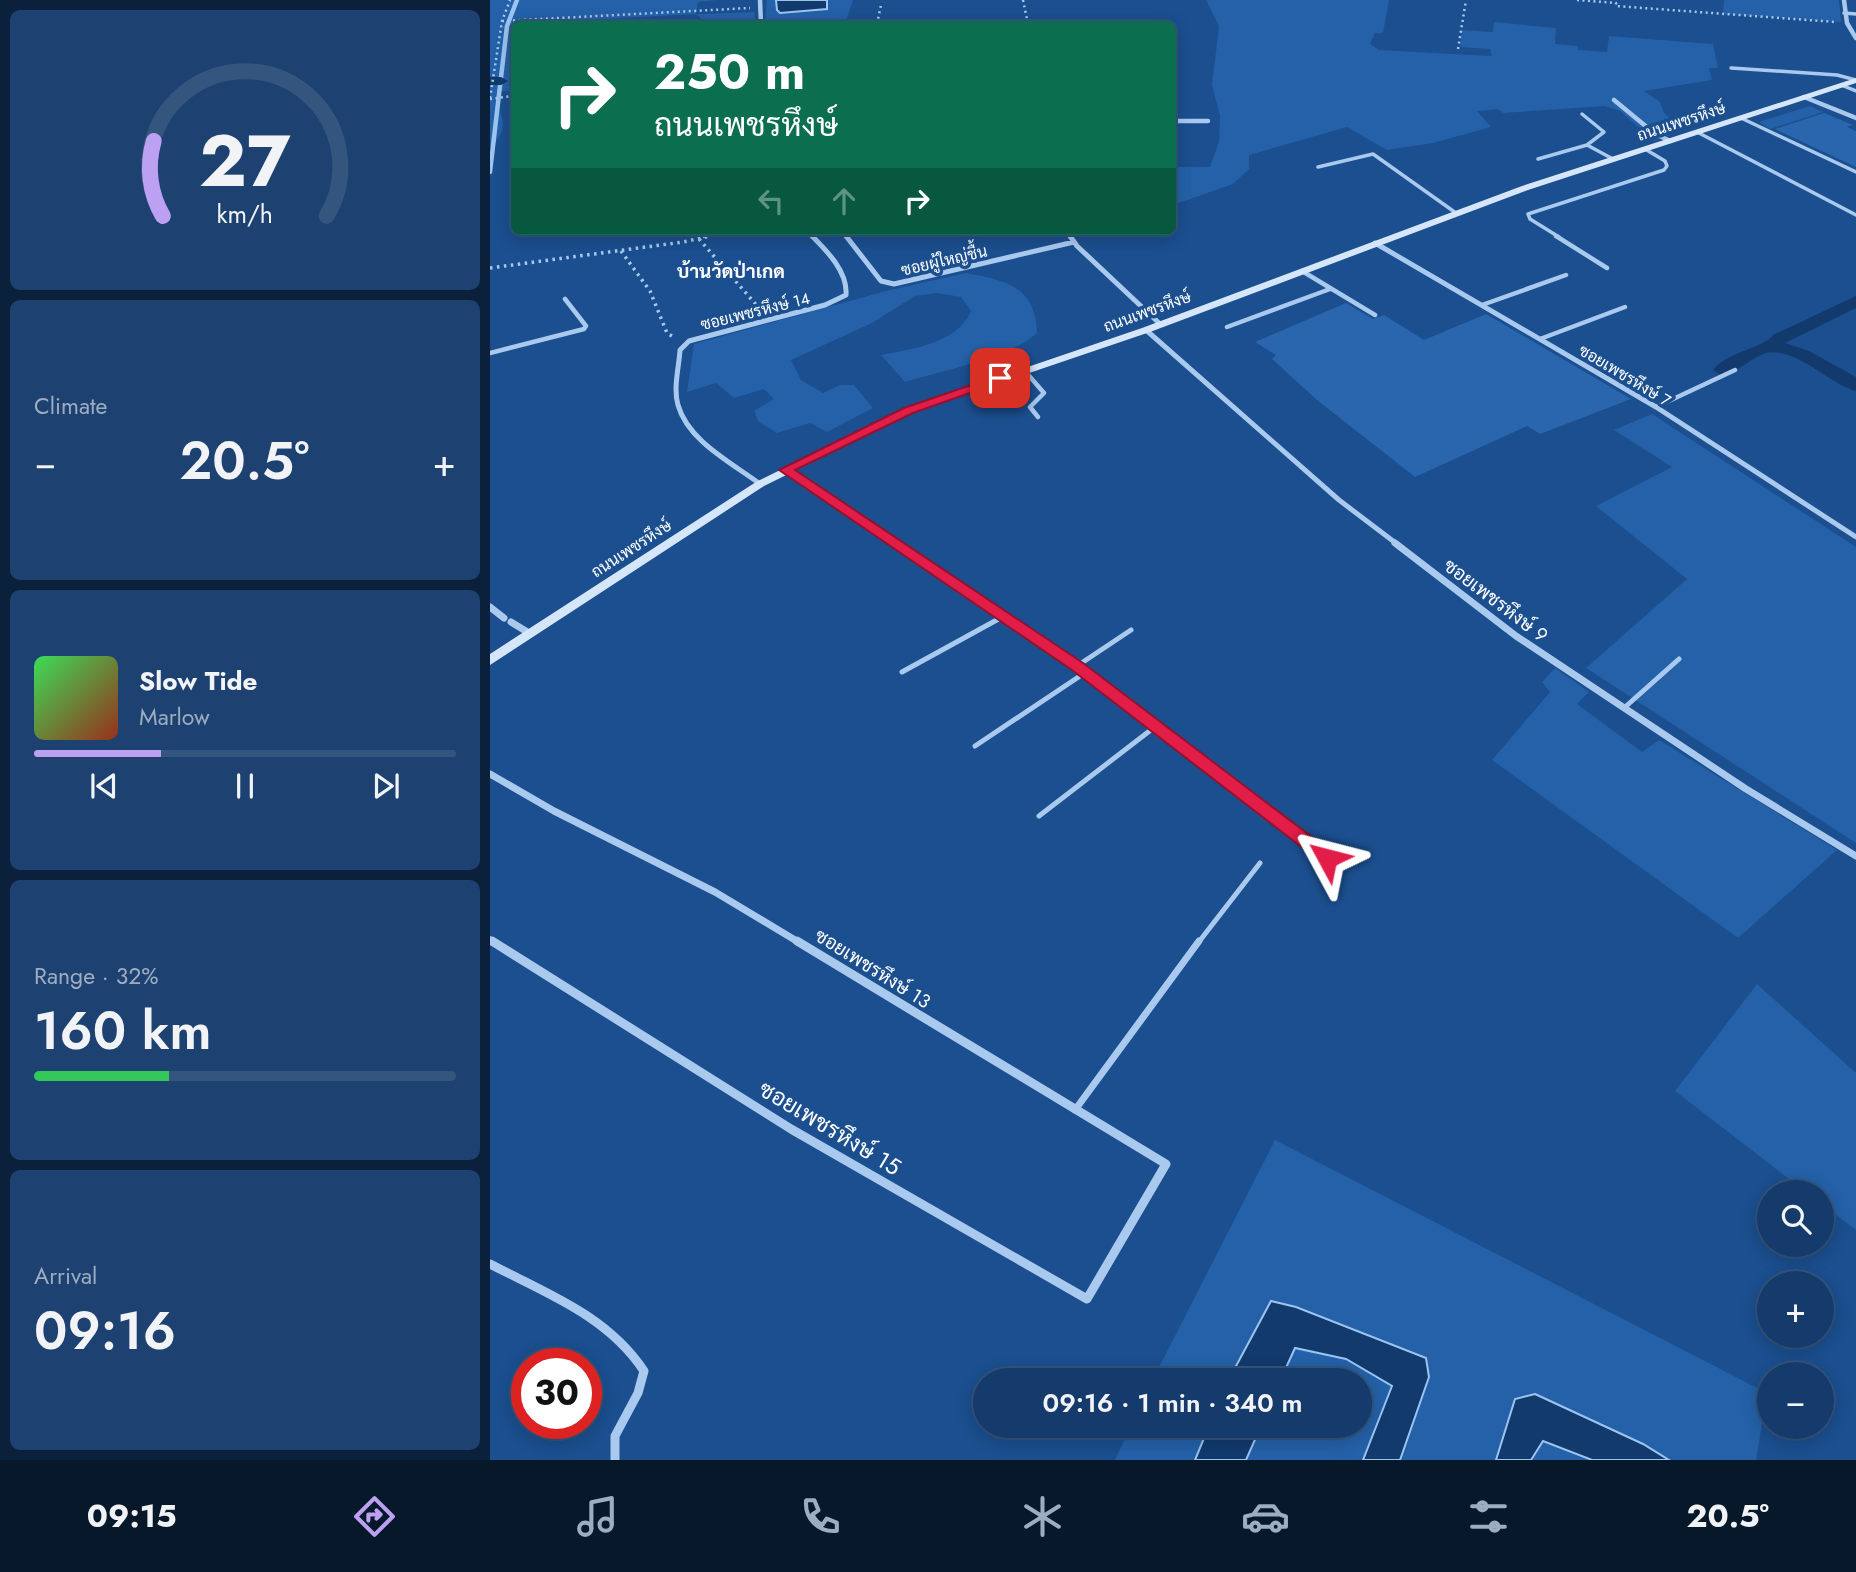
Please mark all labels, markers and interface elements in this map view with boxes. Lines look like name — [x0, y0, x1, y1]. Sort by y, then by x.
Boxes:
text: 250 m — [654, 37, 805, 107]
icon: right — [539, 49, 630, 140]
street label: ถนนเพชรหึงษ์ — [1634, 95, 1729, 147]
text: ถนนเพชรหึงษ์ — [654, 102, 838, 148]
text: 27 — [199, 108, 291, 213]
icon: left — [752, 182, 790, 220]
icon: ahead — [825, 182, 863, 220]
icon: right — [898, 182, 936, 220]
text: km/h — [217, 196, 273, 232]
street label: ซอยผู้ใหญ่ชื้น — [898, 236, 989, 282]
district label: บ้านวัดป่าเกด — [677, 258, 785, 285]
street label: ถนนเพชรหึงษ์ — [1100, 284, 1194, 338]
street label: ซอยเพชรหึงษ์ 14 — [698, 286, 812, 336]
street label: ซอยเพชรหึงษ์ 7 — [1574, 338, 1676, 412]
pin — [970, 348, 1030, 408]
icon: arrive — [981, 359, 1019, 397]
text: Climate — [34, 389, 107, 423]
text: 20.5° — [180, 423, 309, 499]
text: − — [34, 435, 56, 490]
text: + — [433, 435, 456, 490]
street label: ถนนเพชรหึงษ์ — [586, 513, 676, 583]
street label: ซอยเพชรหึงษ์ 9 — [1438, 552, 1553, 649]
text: Slow Tide — [139, 662, 258, 700]
text: Marlow — [139, 700, 210, 734]
icon: previous — [85, 767, 123, 805]
icon: pause — [226, 767, 264, 805]
icon: next — [367, 767, 405, 805]
position arrow — [1290, 821, 1364, 895]
street label: ซอยเพชรหึงษ์ 13 — [810, 922, 936, 1015]
text: Range · 32% — [34, 959, 159, 993]
text: 160 km — [34, 993, 212, 1069]
street label: ซอยเพชรหึงษ์ 15 — [752, 1072, 908, 1184]
map controls — [1757, 1180, 1834, 1439]
button: search — [1757, 1180, 1834, 1257]
text: Arrival — [34, 1259, 97, 1293]
button: + — [1757, 1271, 1834, 1348]
text: 09:16 — [34, 1293, 176, 1369]
speed limit sign: 30 — [511, 1348, 602, 1439]
button: − — [1757, 1362, 1834, 1439]
text: 09:16 · 1 min · 340 m — [1043, 1384, 1302, 1422]
icon: directions — [350, 1492, 399, 1541]
icon: music — [573, 1492, 622, 1541]
icon: phone — [796, 1492, 845, 1541]
icon: climate — [1018, 1492, 1067, 1541]
icon: car — [1241, 1492, 1290, 1541]
icon: filters — [1464, 1492, 1513, 1541]
text: 09:15 — [87, 1493, 177, 1539]
text: 20.5° — [1686, 1493, 1769, 1539]

